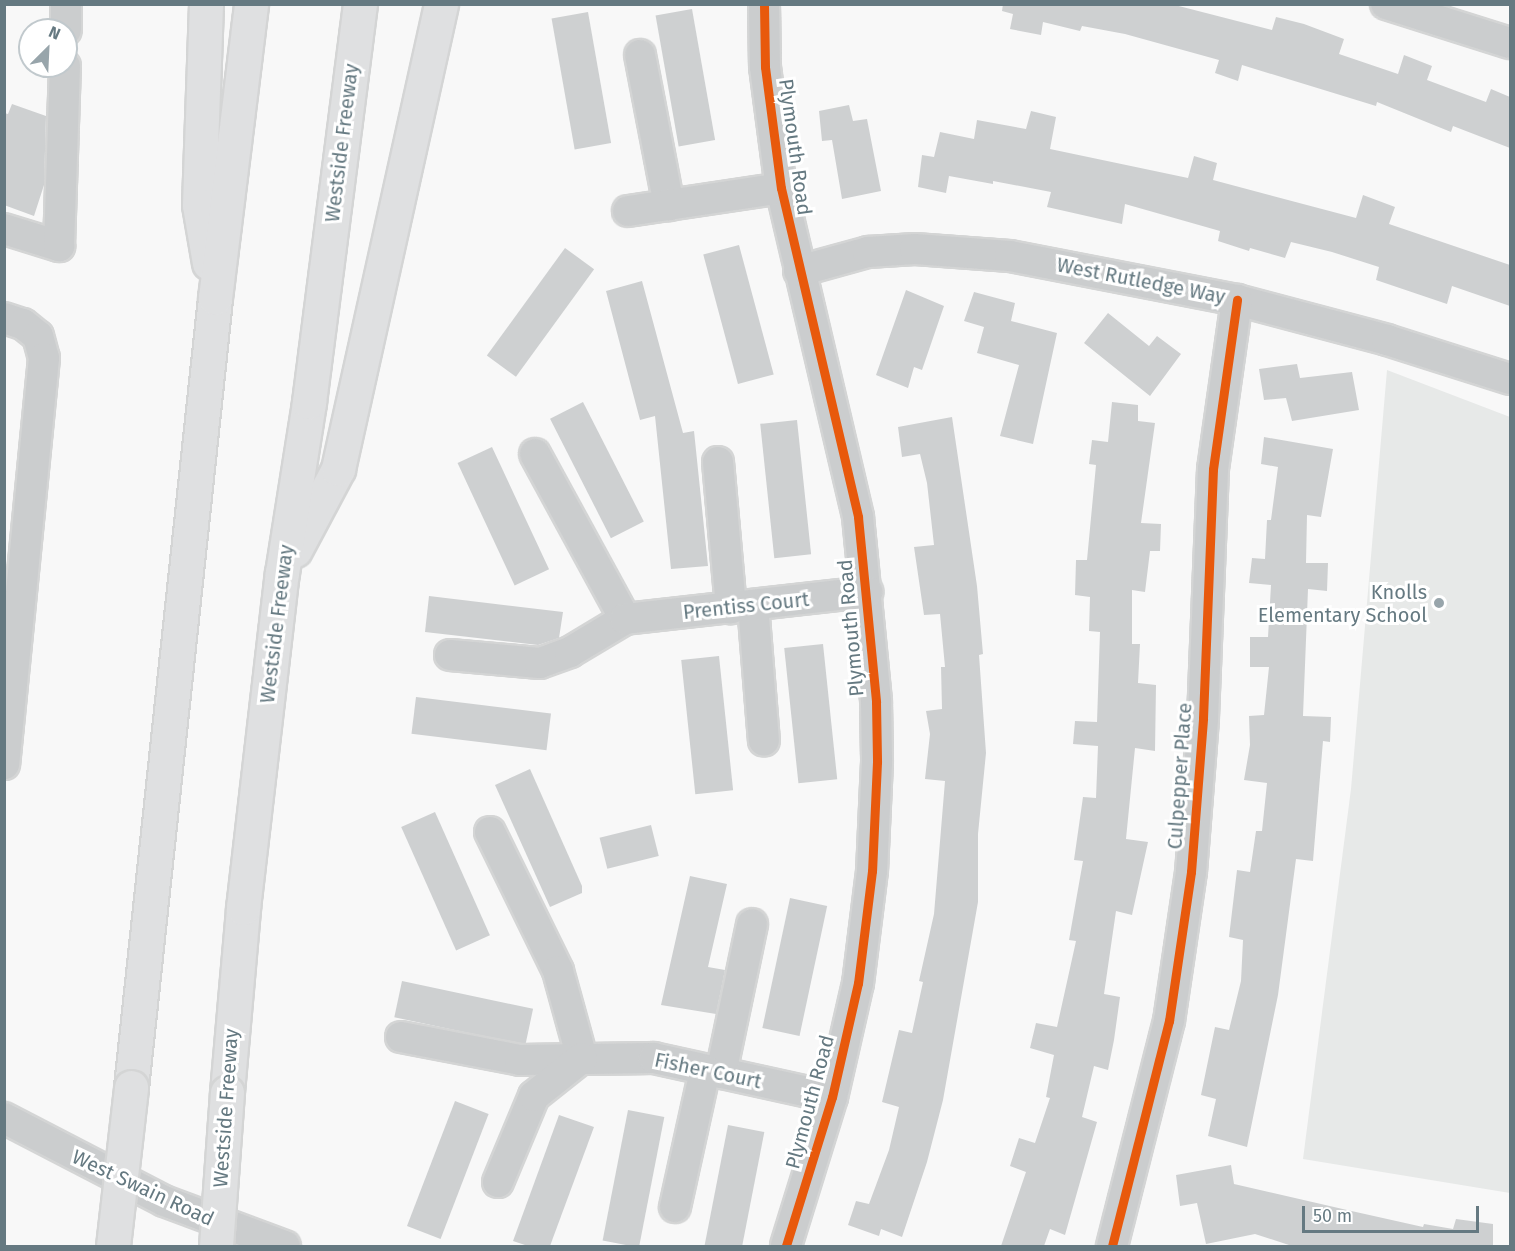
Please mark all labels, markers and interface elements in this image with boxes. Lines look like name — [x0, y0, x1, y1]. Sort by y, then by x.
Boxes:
north arrow — [18, 18, 78, 78]
text: N — [46, 22, 63, 44]
street label: Westside Freeway — [320, 62, 364, 224]
street label: Plymouth Road — [774, 77, 816, 217]
street label: West Rutledge Way — [1055, 253, 1227, 309]
street label: Westside Freeway — [255, 543, 299, 705]
street label: Plymouth Road — [833, 558, 869, 698]
place label: Knolls Elementary School — [1258, 580, 1427, 627]
street label: Prentiss Court — [682, 587, 810, 625]
marker: Knolls Elementary School — [1432, 596, 1446, 610]
street label: Culpepper Place — [1163, 702, 1197, 850]
street label: Westside Freeway — [208, 1028, 244, 1188]
street label: Plymouth Road — [781, 1032, 839, 1172]
street label: Fisher Court — [652, 1048, 764, 1094]
street label: West Swain Road — [68, 1145, 218, 1231]
scale bar — [1305, 1194, 1482, 1232]
text: 50 m — [1313, 1205, 1352, 1227]

